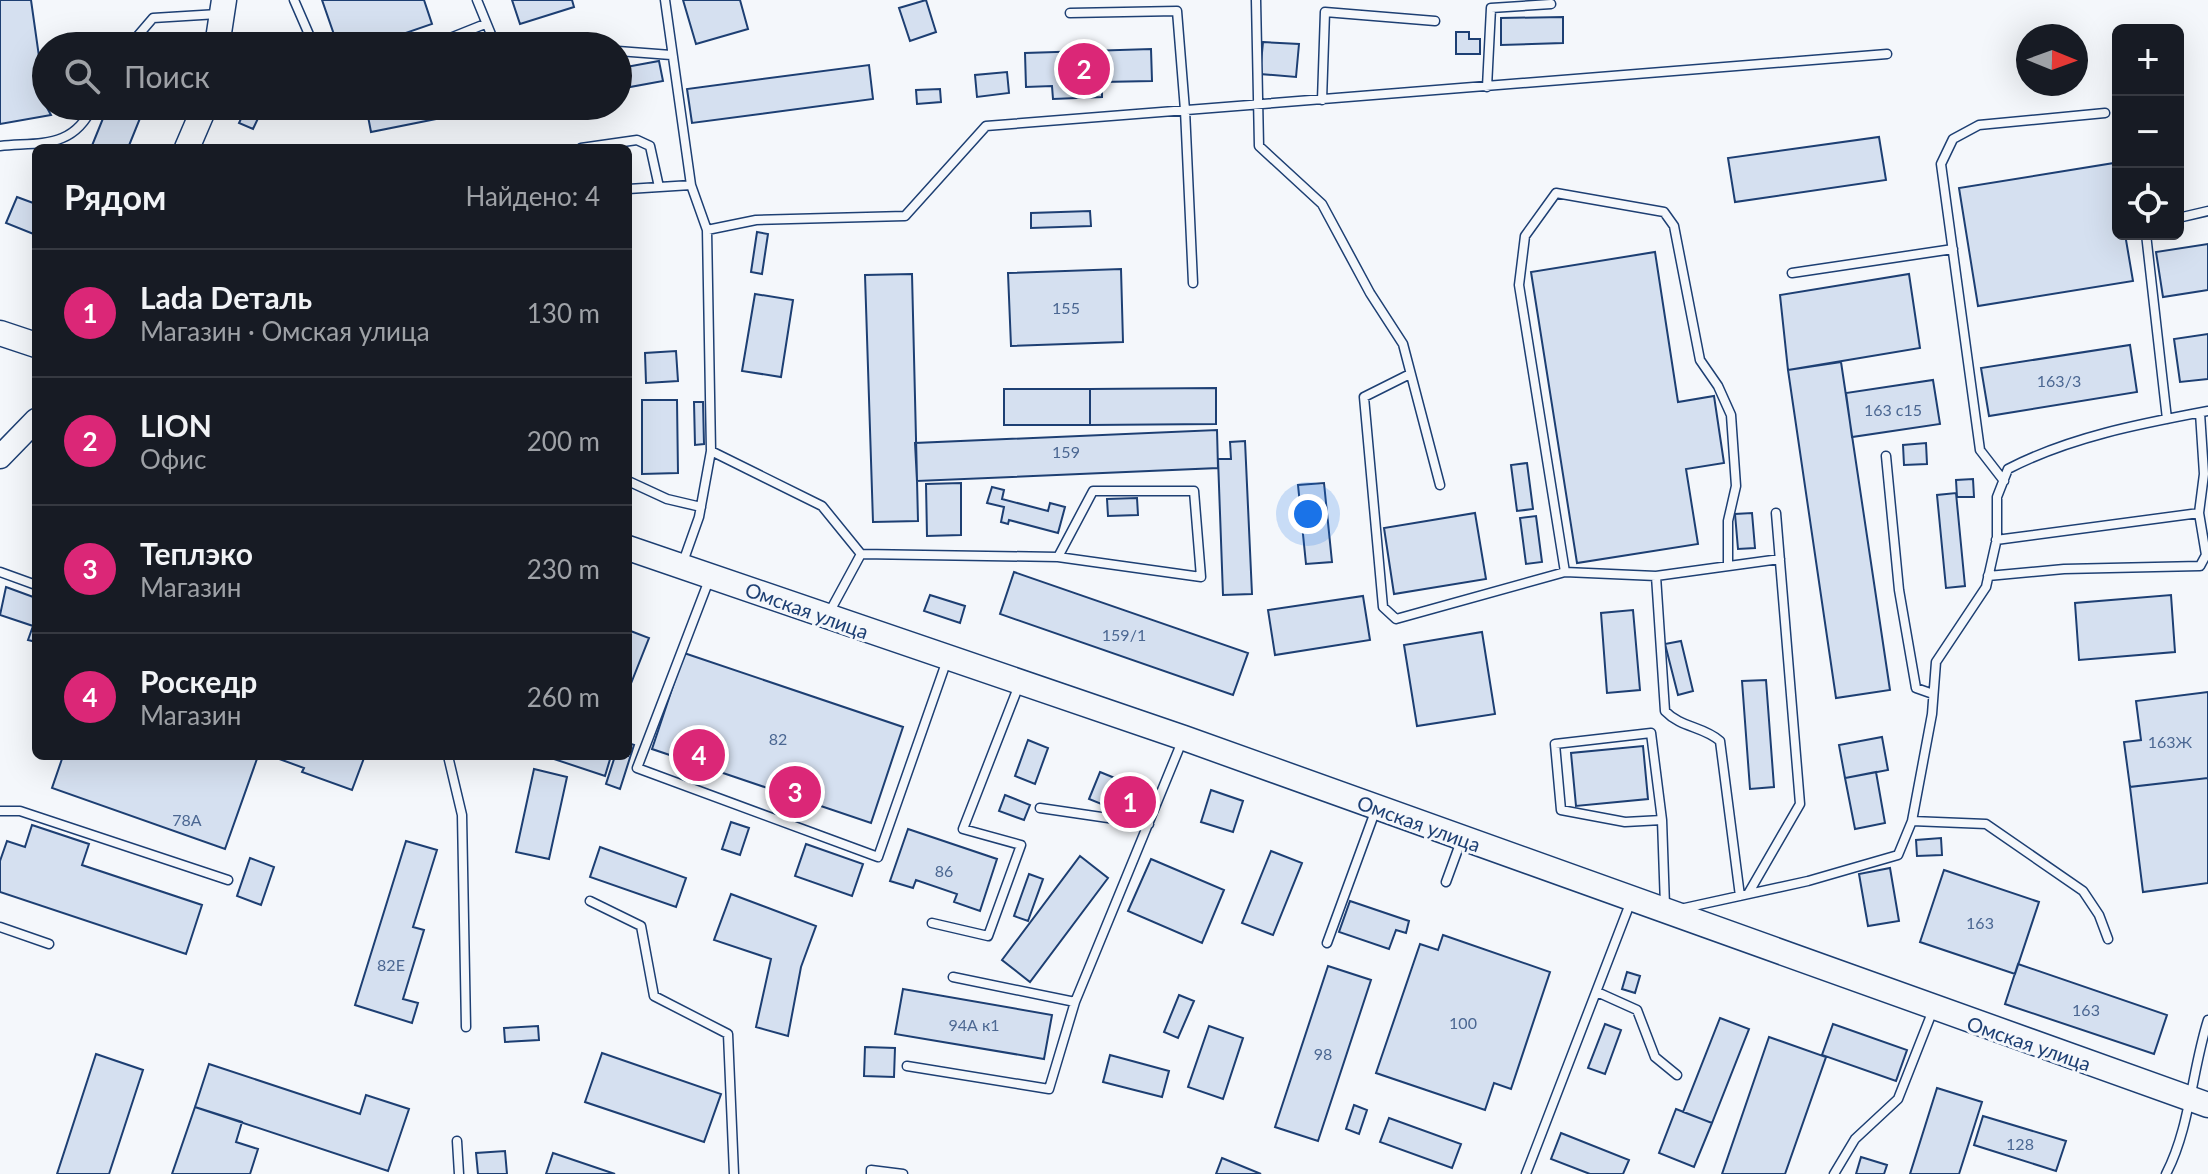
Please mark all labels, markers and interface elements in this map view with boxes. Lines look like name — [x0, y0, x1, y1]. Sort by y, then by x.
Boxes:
north arrow — [2016, 24, 2088, 96]
map controls — [2112, 24, 2184, 240]
button: + — [2112, 24, 2184, 96]
search box — [32, 32, 632, 120]
pin: 2 — [1058, 39, 1110, 99]
icon: search — [60, 54, 104, 98]
text: Поиск — [124, 58, 210, 94]
button: − — [2112, 96, 2184, 168]
button: locate — [2112, 168, 2184, 240]
text: Рядом — [64, 176, 166, 217]
text: Найдено: 4 — [465, 180, 600, 212]
text: Lada Dеталь — [140, 279, 312, 315]
text: 1 — [82, 297, 98, 329]
text: 130 m — [527, 297, 600, 329]
house number: 155 — [1052, 298, 1080, 317]
text: Магазин · Омская улица — [140, 315, 430, 347]
house number: 163/3 — [2037, 371, 2081, 390]
house number: 163 с15 — [1864, 400, 1922, 419]
text: LION — [140, 407, 212, 443]
text: 2 — [82, 425, 98, 457]
text: 200 m — [527, 425, 600, 457]
house number: 159 — [1052, 442, 1080, 461]
text: Офис — [140, 443, 206, 475]
your location — [1288, 494, 1328, 534]
text: Теплэко — [140, 535, 253, 571]
text: 3 — [82, 553, 98, 585]
text: 230 m — [527, 553, 600, 585]
text: Магазин — [140, 571, 241, 603]
street label: Омская улица — [742, 577, 872, 643]
house number: 159/1 — [1102, 625, 1146, 644]
text: Роскедр — [140, 663, 257, 699]
text: 4 — [82, 681, 98, 713]
text: 260 m — [527, 681, 600, 713]
text: Магазин — [140, 699, 241, 731]
pin: 4 — [673, 725, 725, 785]
house number: 82 — [769, 729, 787, 748]
house number: 163Ж — [2148, 732, 2193, 751]
pin: 3 — [769, 762, 821, 822]
pin: 1 — [1104, 772, 1156, 832]
street label: Омская улица — [1354, 790, 1484, 856]
house number: 78А — [172, 810, 202, 829]
house number: 86 — [935, 861, 953, 880]
house number: 163 — [1966, 913, 1994, 932]
house number: 82Е — [377, 955, 405, 974]
house number: 163 — [2072, 1000, 2100, 1019]
street label: Омская улица — [1964, 1011, 2094, 1075]
house number: 100 — [1449, 1013, 1477, 1032]
house number: 94А к1 — [948, 1015, 1000, 1034]
house number: 98 — [1314, 1044, 1332, 1063]
house number: 128 — [2006, 1134, 2034, 1153]

